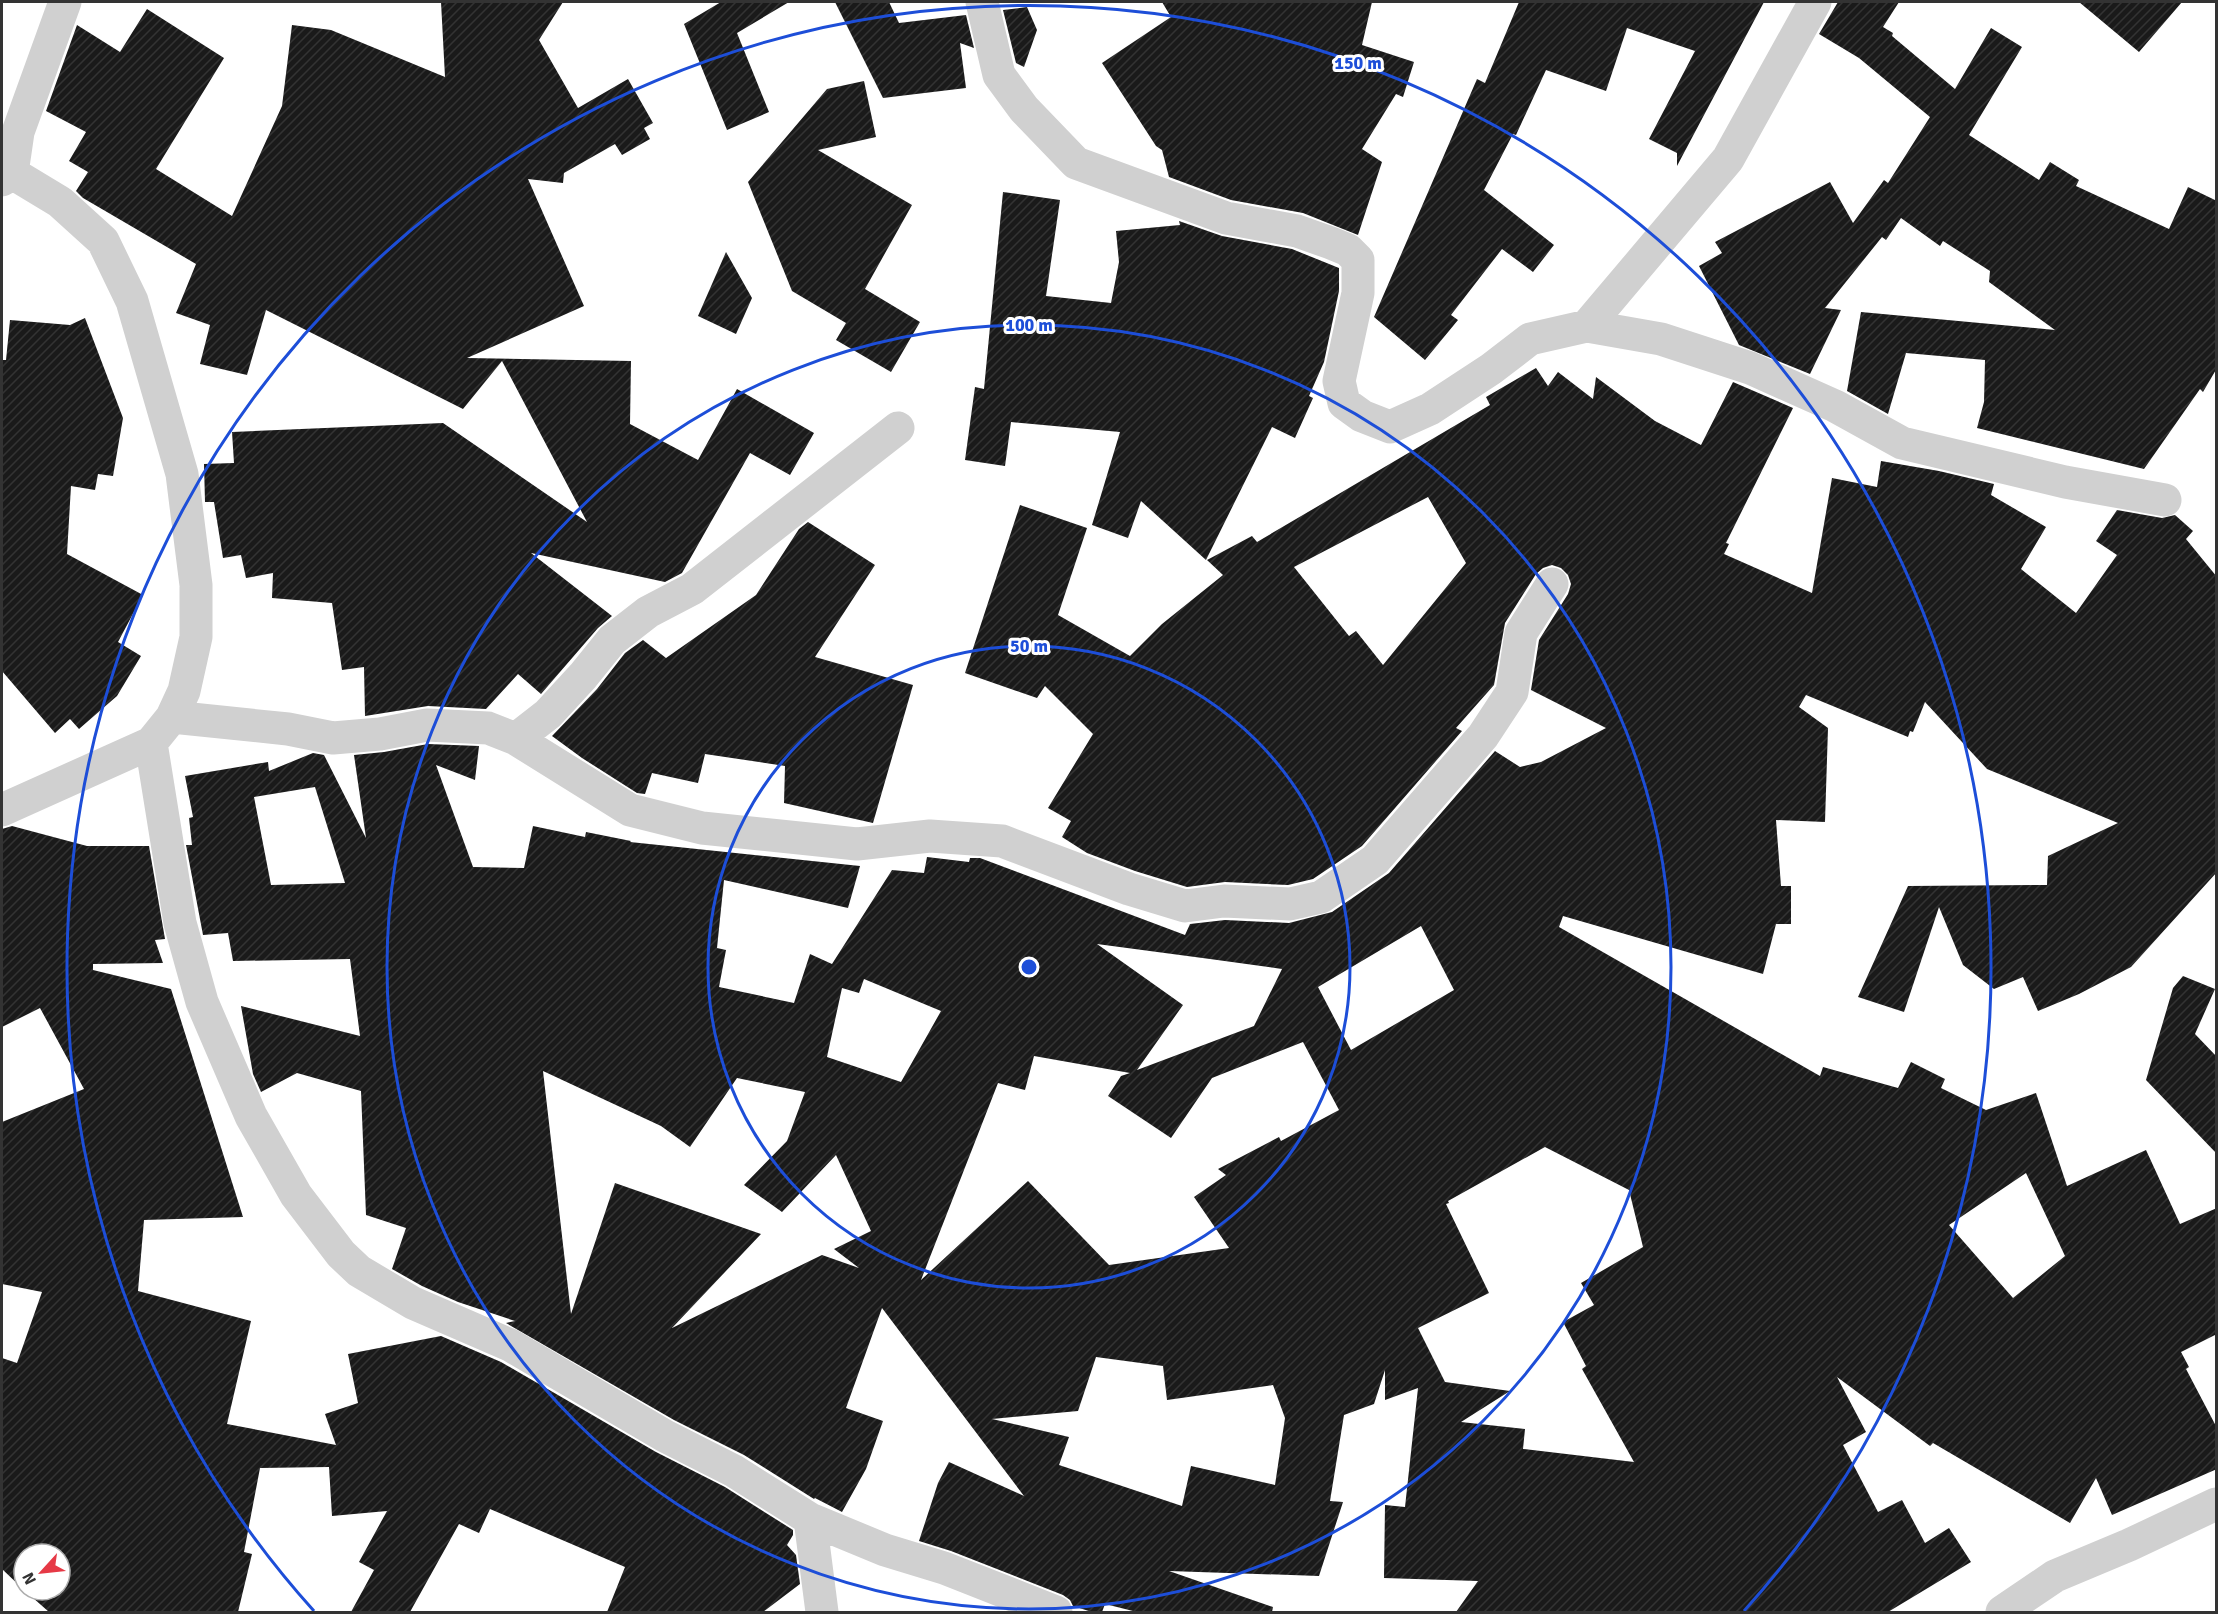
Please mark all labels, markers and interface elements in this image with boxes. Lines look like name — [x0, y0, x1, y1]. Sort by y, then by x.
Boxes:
text: 150 m — [1334, 52, 1382, 74]
text: 100 m — [1005, 314, 1053, 336]
text: 50 m — [1010, 635, 1048, 657]
centre of rings — [1019, 957, 1039, 977]
north arrow — [12, 1542, 72, 1602]
text: N — [18, 1569, 41, 1588]

